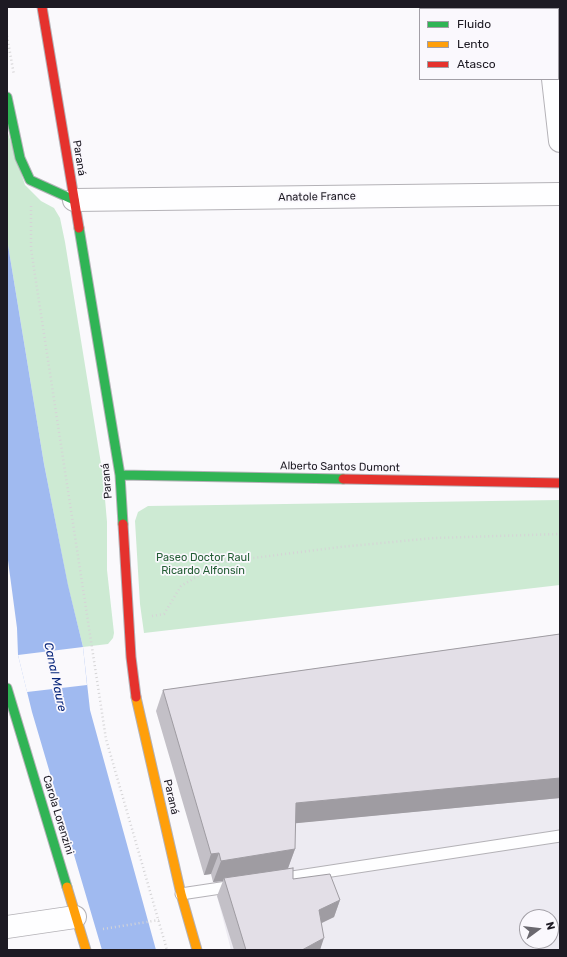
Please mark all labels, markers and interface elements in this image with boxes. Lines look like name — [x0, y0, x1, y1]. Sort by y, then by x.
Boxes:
legend — [419, 8, 559, 80]
text: Fluido — [457, 17, 491, 31]
text: Lento — [457, 37, 489, 51]
text: Atasco — [457, 57, 496, 71]
street label: Paraná — [70, 139, 88, 177]
street label: Anatole France — [278, 190, 356, 204]
street label: Alberto Santos Dumont — [280, 459, 400, 475]
street label: Paraná — [99, 463, 115, 499]
park label: Paseo Doctor Raul Ricardo Alfonsín — [156, 551, 250, 577]
water label: Canal Maure — [41, 641, 69, 713]
street label: Carola Lorenzini — [40, 774, 76, 856]
street label: Paraná — [161, 778, 181, 816]
north arrow — [519, 909, 559, 949]
text: N — [543, 921, 557, 932]

